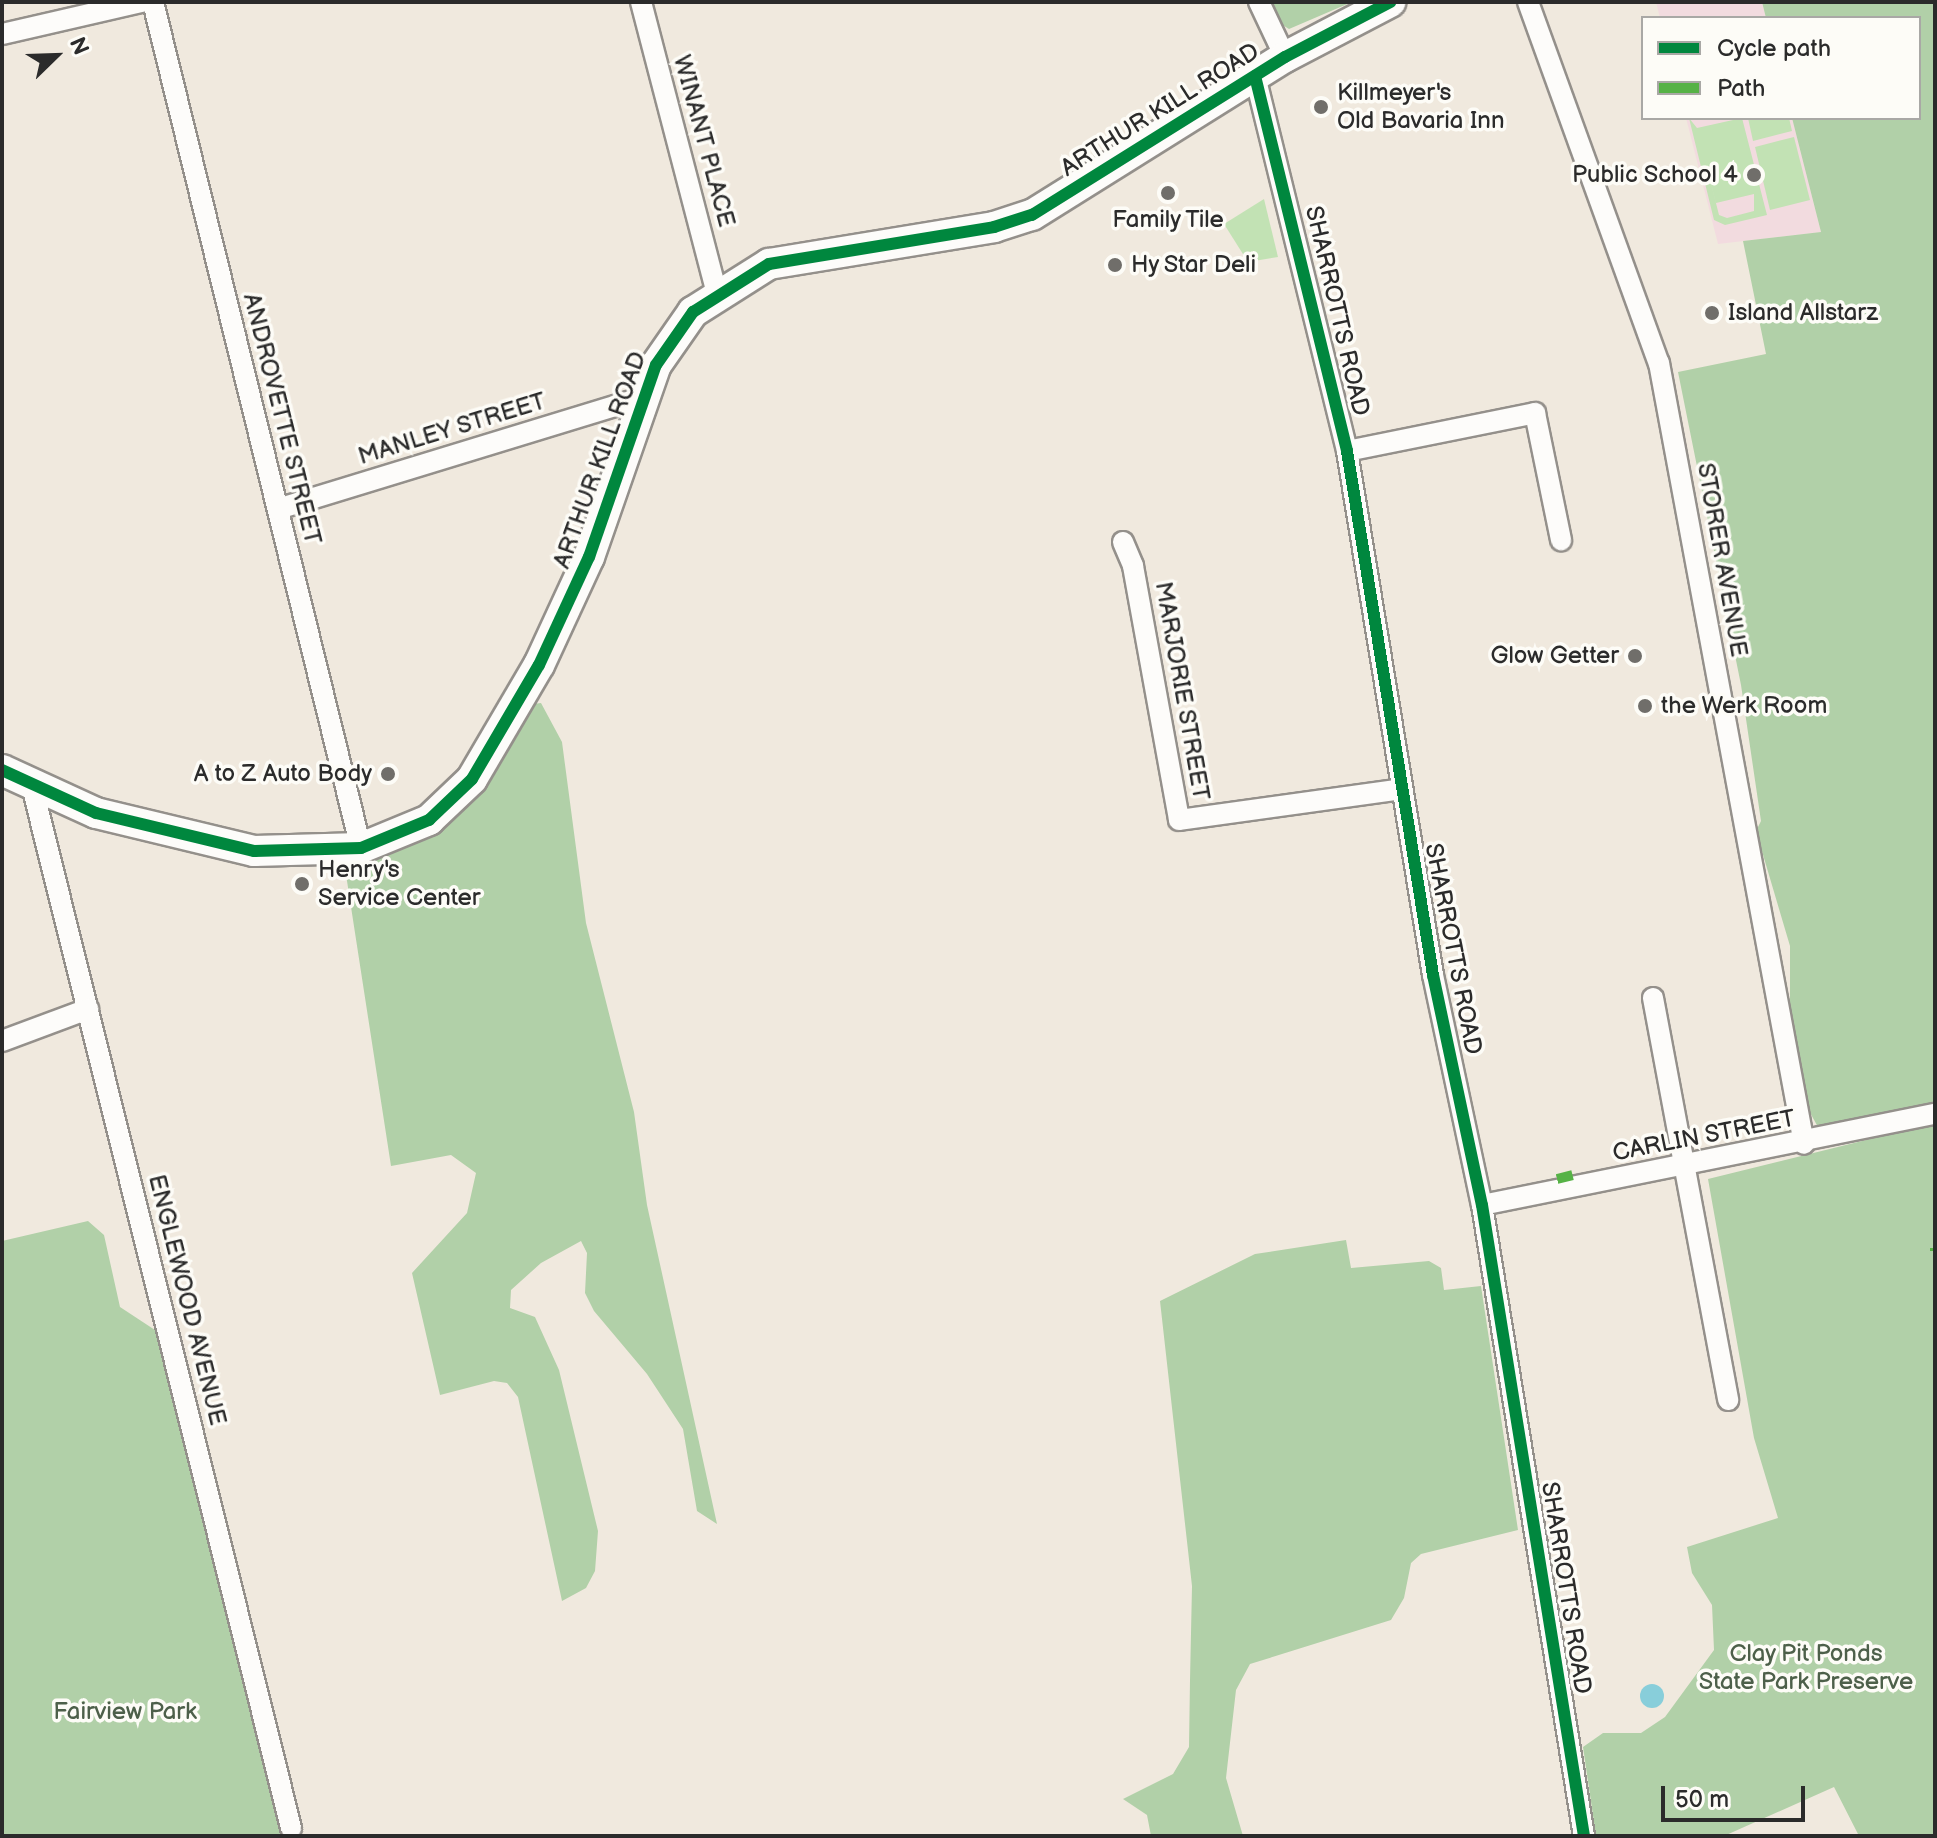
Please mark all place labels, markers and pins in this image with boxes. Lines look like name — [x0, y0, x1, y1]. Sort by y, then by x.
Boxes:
place label: Killmeyer's Old Bavaria Inn — [1337, 79, 1504, 135]
marker: Killmeyer's Old Bavaria Inn — [1312, 98, 1330, 116]
place label: Public School 4 — [1572, 161, 1738, 189]
marker: Public School 4 — [1745, 166, 1763, 184]
marker: Family Tile — [1159, 184, 1177, 202]
place label: Family Tile — [1111, 206, 1225, 234]
place label: Hy Star Deli — [1131, 251, 1258, 279]
marker: Hy Star Deli — [1106, 256, 1124, 274]
place label: Island Allstarz — [1728, 299, 1878, 327]
marker: Island Allstarz — [1703, 304, 1721, 322]
place label: Glow Getter — [1491, 642, 1619, 670]
marker: Glow Getter — [1626, 647, 1644, 665]
place label: the Werk Room — [1661, 692, 1828, 720]
marker: the Werk Room — [1636, 697, 1654, 715]
place label: A to Z Auto Body — [194, 760, 372, 788]
marker: A to Z Auto Body — [379, 765, 397, 783]
place label: Henry's Service Center — [318, 856, 480, 912]
marker: Henry's Service Center — [293, 875, 311, 893]

